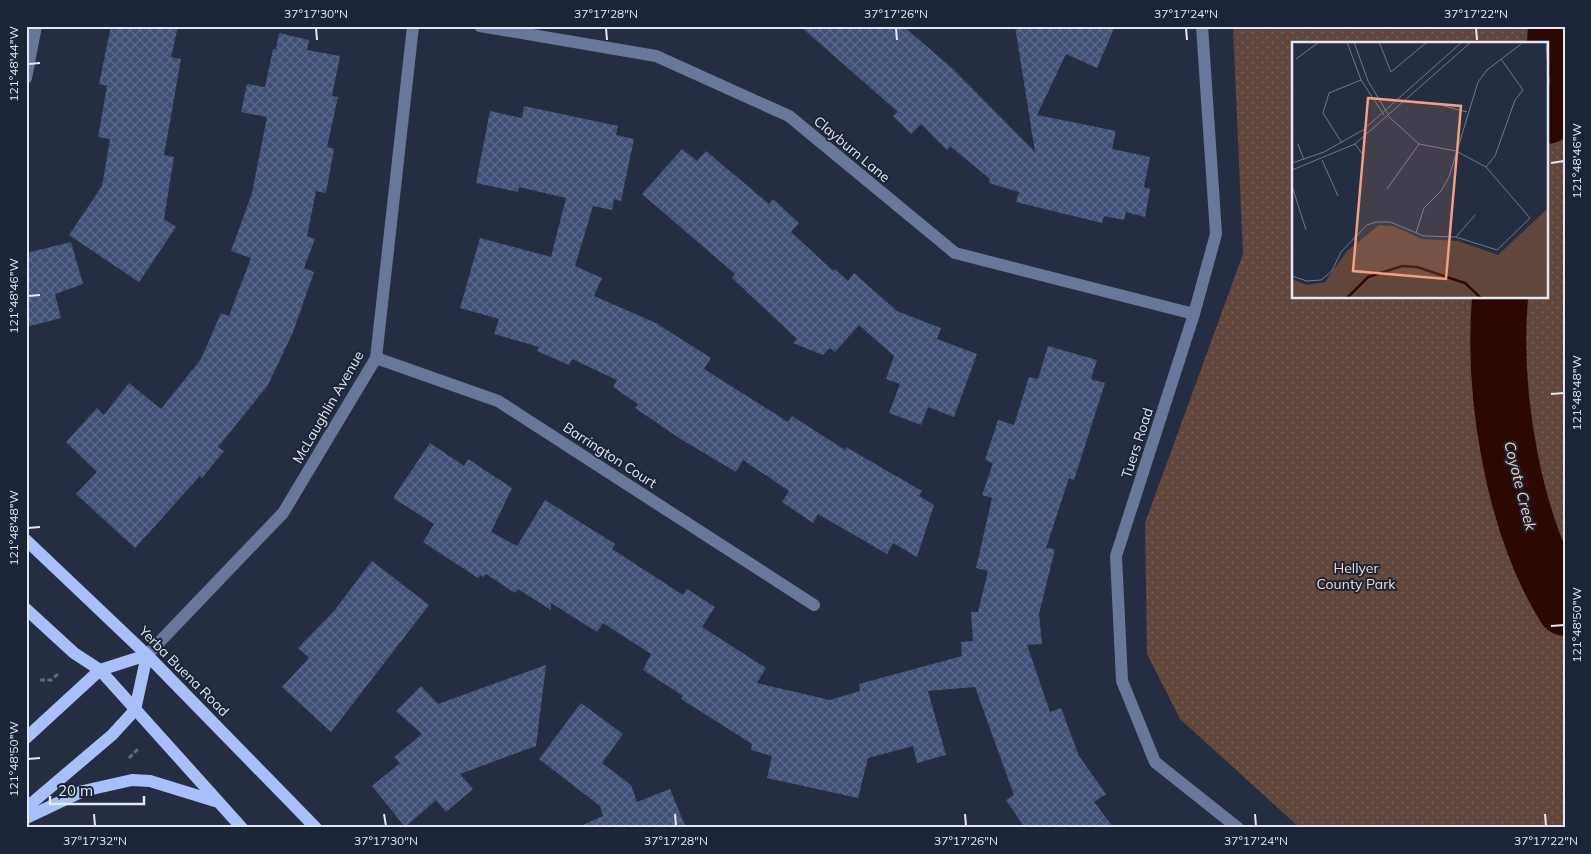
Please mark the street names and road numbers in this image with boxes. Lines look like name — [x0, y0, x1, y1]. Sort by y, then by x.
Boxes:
street label: Clayburn Lane — [810, 112, 894, 186]
street label: McLaughlin Avenue — [288, 348, 368, 466]
street label: Tuers Road — [1117, 405, 1157, 481]
street label: Barrington Court — [560, 418, 660, 492]
street label: Yerba Buena Road — [134, 621, 233, 720]

